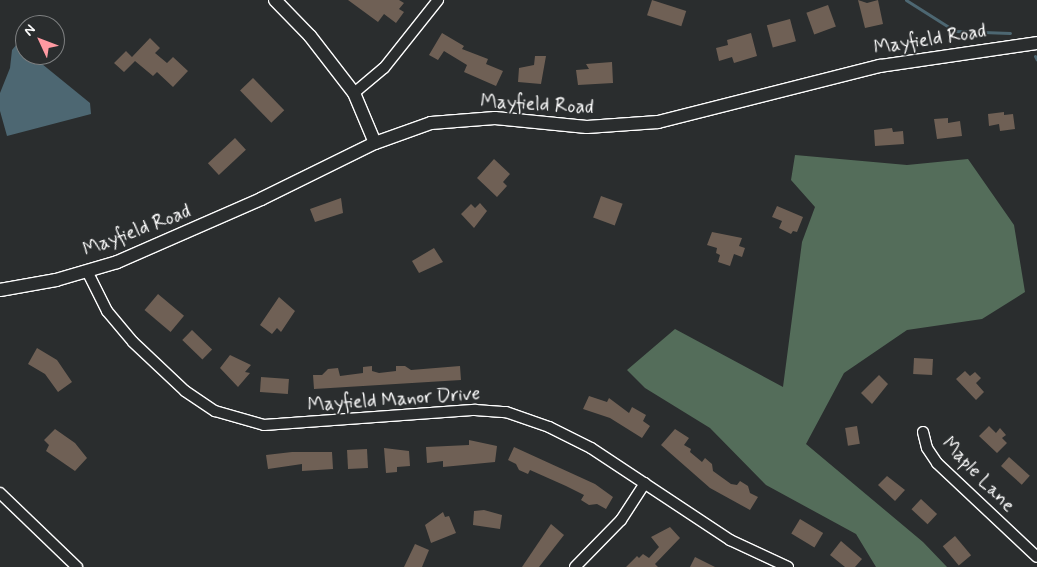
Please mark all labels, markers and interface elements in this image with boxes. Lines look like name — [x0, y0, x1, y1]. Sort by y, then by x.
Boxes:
north arrow — [15, 15, 65, 65]
street label: Mayfield Road — [873, 20, 987, 60]
text: N — [20, 21, 40, 40]
street label: Mayfield Road — [480, 91, 594, 119]
street label: Mayfield Road — [81, 200, 193, 262]
street label: Mayfield Manor Drive — [306, 383, 482, 417]
street label: Maple Lane — [937, 434, 1019, 516]

